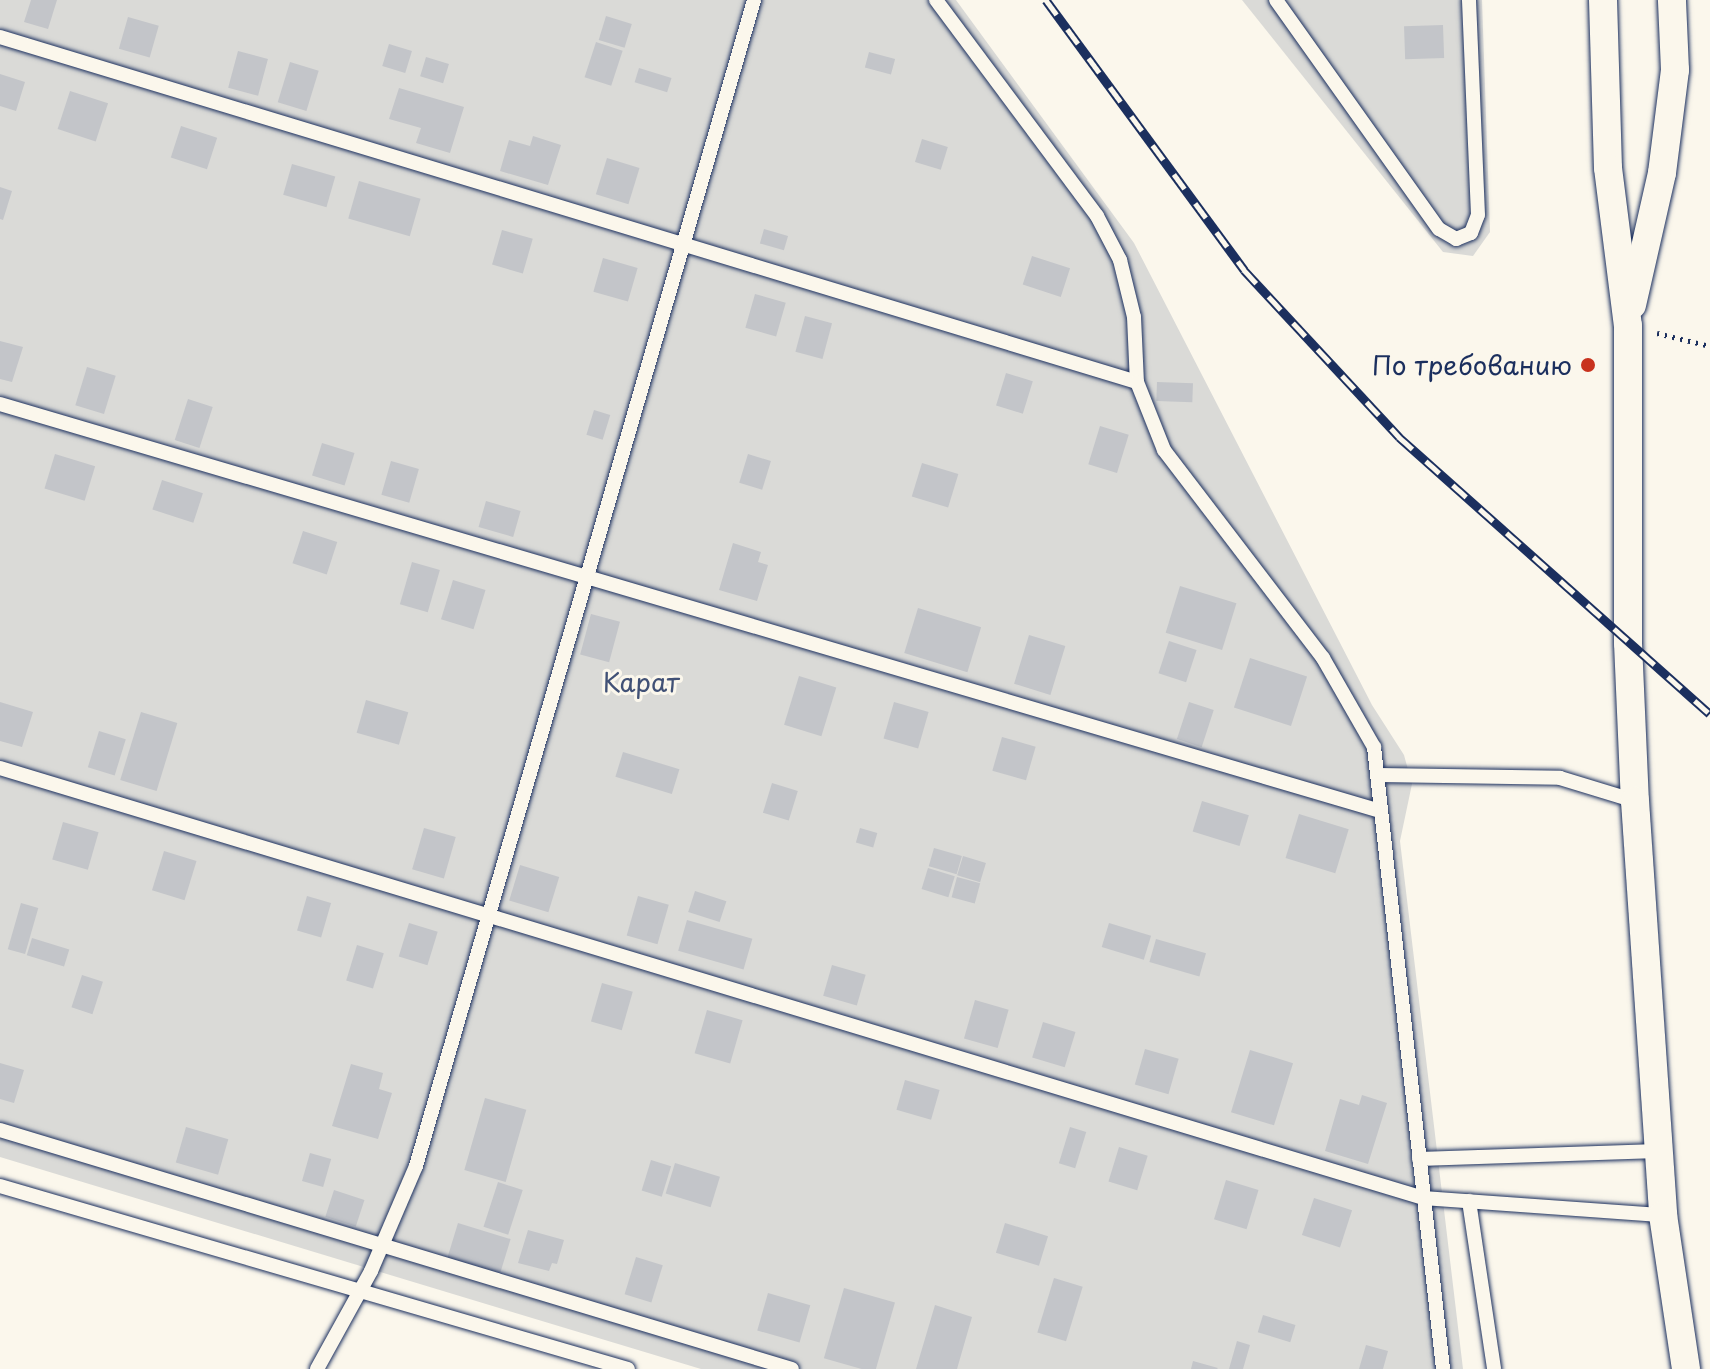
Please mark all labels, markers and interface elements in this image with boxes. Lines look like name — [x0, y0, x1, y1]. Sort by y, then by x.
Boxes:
place label: По требованию — [1371, 349, 1572, 381]
marker: По требованию — [1579, 356, 1597, 374]
park label: Карат — [603, 666, 679, 698]

